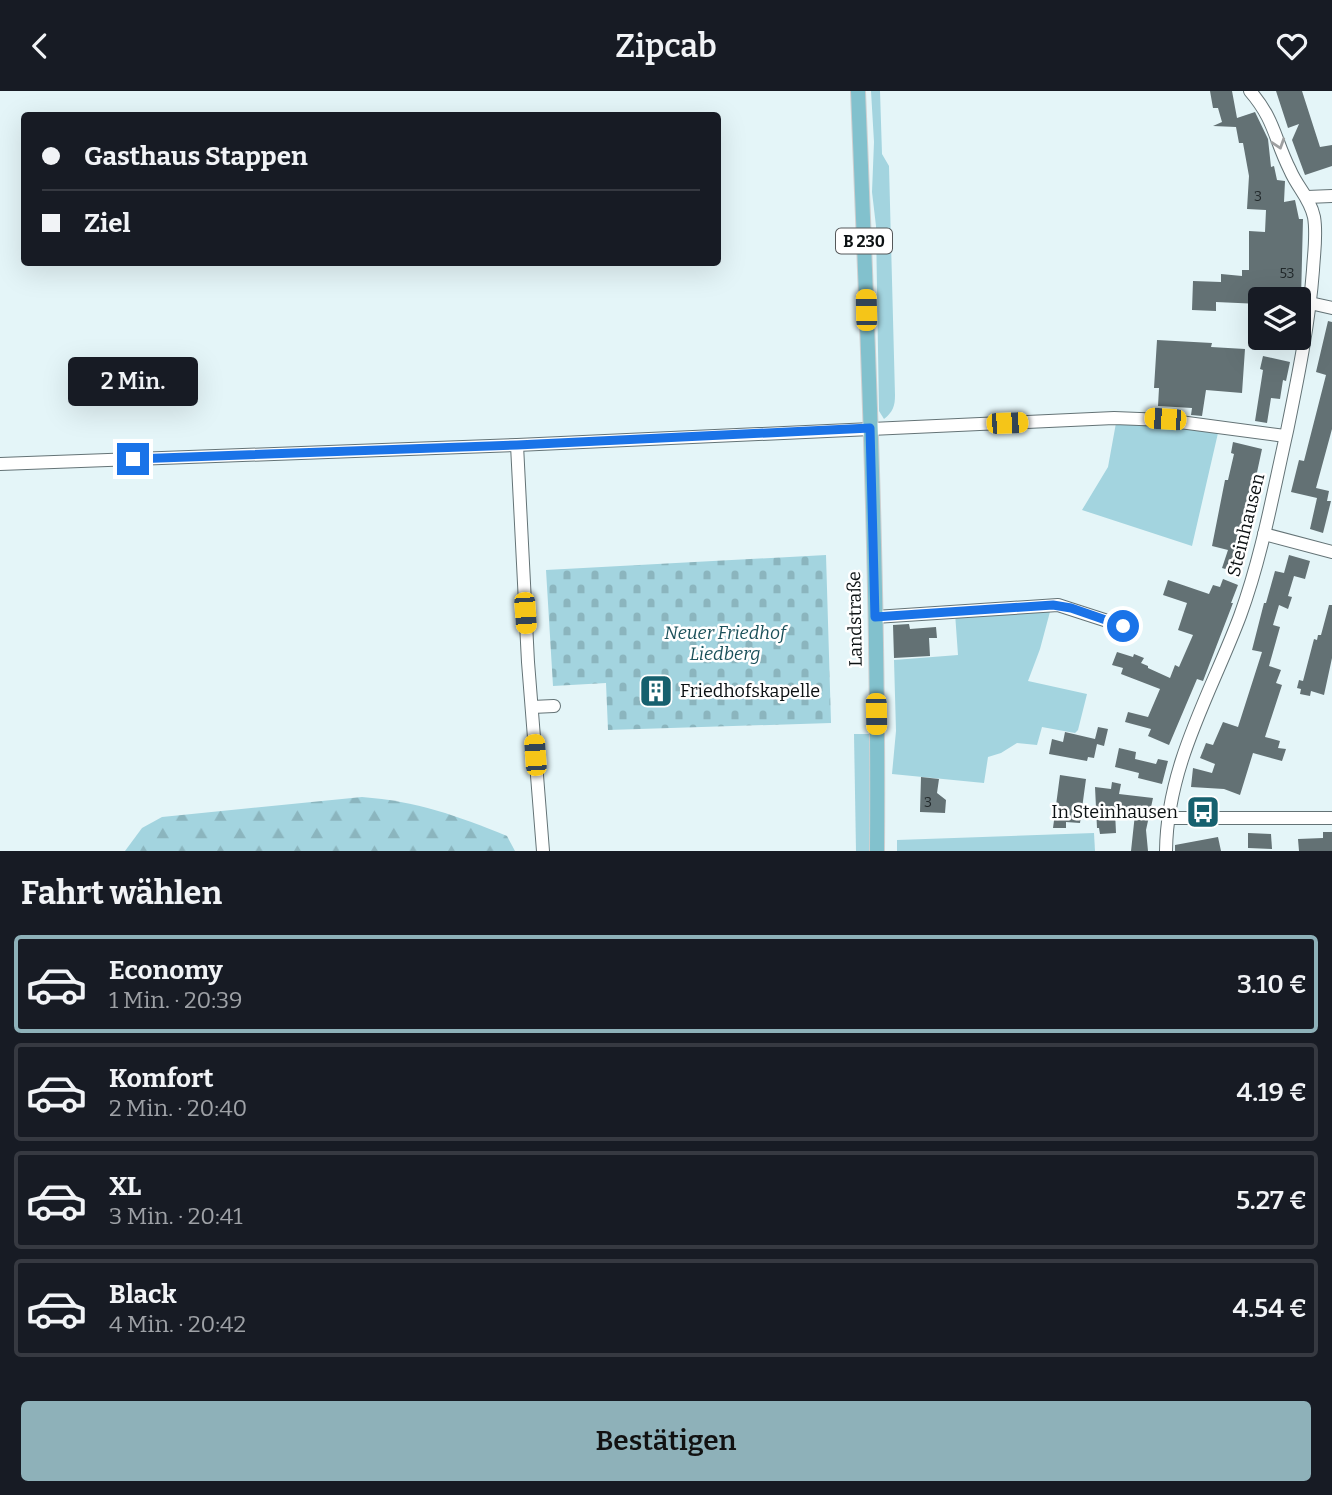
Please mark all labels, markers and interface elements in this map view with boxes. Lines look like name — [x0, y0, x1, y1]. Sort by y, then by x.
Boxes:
icon: back — [21, 27, 59, 65]
text: Zipcab — [615, 27, 717, 65]
icon: heart — [1273, 27, 1311, 65]
one-way arrow — [1271, 137, 1285, 149]
text: Gasthaus Stappen — [84, 141, 308, 172]
house number: 3 — [1254, 188, 1262, 205]
text: Ziel — [84, 208, 131, 239]
road number: B 230 — [836, 229, 892, 253]
house number: 53 — [1279, 265, 1295, 282]
map controls — [1248, 287, 1311, 350]
button: layers — [1248, 287, 1311, 350]
car — [856, 289, 877, 331]
callout: 2 Min. — [68, 357, 198, 407]
text: 2 Min. — [101, 367, 165, 395]
car — [1144, 407, 1187, 431]
car — [986, 412, 1029, 434]
route end — [117, 443, 149, 475]
street label: Steinhausen — [1223, 471, 1270, 579]
street label: Landstraße — [843, 571, 867, 667]
car — [514, 591, 537, 635]
route start — [1107, 610, 1139, 642]
park label: Neuer Friedhof Liedberg — [664, 622, 789, 665]
building icon: Friedhofskapelle — [637, 672, 675, 710]
place label: Friedhofskapelle — [680, 680, 820, 702]
car — [866, 693, 887, 735]
car — [524, 733, 547, 777]
bus stop icon: In Steinhausen — [1184, 793, 1222, 831]
house number: 3 — [924, 794, 932, 811]
place label: In Steinhausen — [1051, 801, 1179, 823]
text: Fahrt wählen — [21, 874, 222, 912]
icon: car — [25, 953, 88, 1016]
text: Economy — [109, 955, 223, 986]
text: 3.10 € — [1237, 969, 1307, 1000]
text: 1 Min. · 20:39 — [109, 986, 243, 1014]
icon: car — [25, 1061, 88, 1124]
text: Komfort — [109, 1063, 214, 1094]
text: 4.19 € — [1237, 1077, 1307, 1108]
text: 2 Min. · 20:40 — [109, 1094, 247, 1122]
icon: car — [25, 1169, 88, 1232]
text: XL — [109, 1171, 141, 1202]
text: 5.27 € — [1236, 1185, 1307, 1216]
text: 3 Min. · 20:41 — [109, 1202, 243, 1230]
icon: car — [25, 1277, 88, 1340]
text: Black — [109, 1279, 177, 1310]
text: 4.54 € — [1233, 1293, 1307, 1324]
text: 4 Min. · 20:42 — [109, 1310, 246, 1338]
button: Bestätigen — [21, 1401, 1311, 1481]

